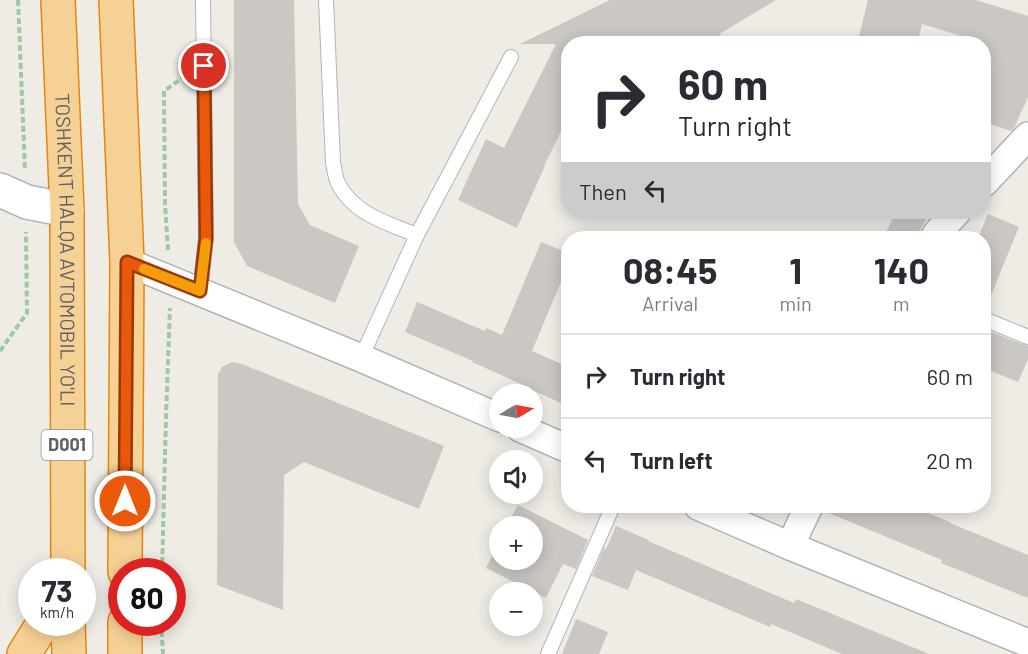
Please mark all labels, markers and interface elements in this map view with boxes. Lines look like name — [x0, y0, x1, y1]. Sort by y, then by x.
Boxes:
pin — [178, 40, 229, 91]
icon: arrive — [187, 49, 220, 82]
text: 60 m — [678, 58, 768, 108]
icon: right — [579, 60, 657, 138]
street label: TOSHKENT HALQA AVTOMOBIL YO'LI — [51, 93, 81, 406]
text: Turn right — [678, 109, 792, 141]
icon: left — [639, 174, 672, 207]
text: Then — [579, 178, 627, 204]
text: 08:45 — [623, 248, 717, 291]
text: 1 — [789, 248, 802, 291]
text: 140 — [874, 248, 929, 291]
text: Arrival — [642, 291, 698, 315]
text: min — [779, 291, 812, 315]
text: m — [893, 291, 910, 315]
icon: right — [579, 360, 612, 393]
text: Turn right — [630, 363, 725, 389]
text: 60 m — [927, 363, 973, 389]
north arrow — [489, 384, 543, 438]
map controls — [489, 384, 543, 636]
road number: D001 — [42, 430, 92, 460]
icon: left — [579, 444, 612, 477]
text: Turn left — [630, 447, 713, 473]
text: 20 m — [926, 447, 973, 473]
button: sound — [489, 450, 543, 504]
position arrow — [93, 469, 157, 533]
button: + — [489, 516, 543, 570]
speed limit sign: 80 — [108, 558, 186, 636]
text: 73 — [41, 572, 73, 608]
button: − — [489, 582, 543, 636]
text: km/h — [40, 603, 74, 621]

